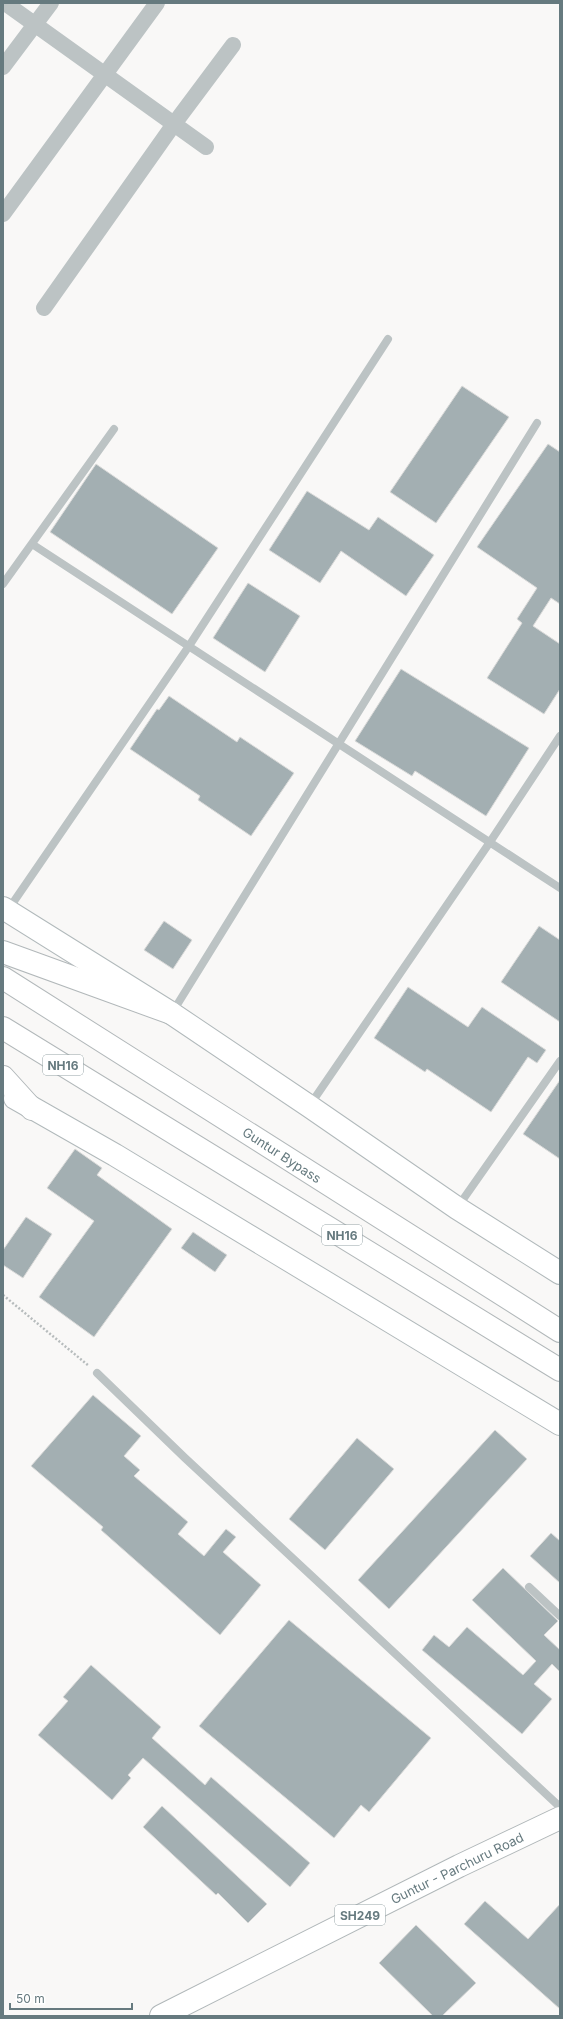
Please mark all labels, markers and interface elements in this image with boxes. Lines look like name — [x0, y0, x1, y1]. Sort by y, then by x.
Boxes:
road number: NH16 — [43, 1055, 83, 1075]
street label: Guntur Bypass — [240, 1124, 324, 1186]
road number: NH16 — [322, 1225, 362, 1245]
street label: Guntur - Parchuru Road — [388, 1829, 526, 1907]
road number: SH249 — [335, 1905, 385, 1925]
scale bar — [10, 1985, 132, 2011]
text: 50 m — [16, 1991, 45, 2006]

